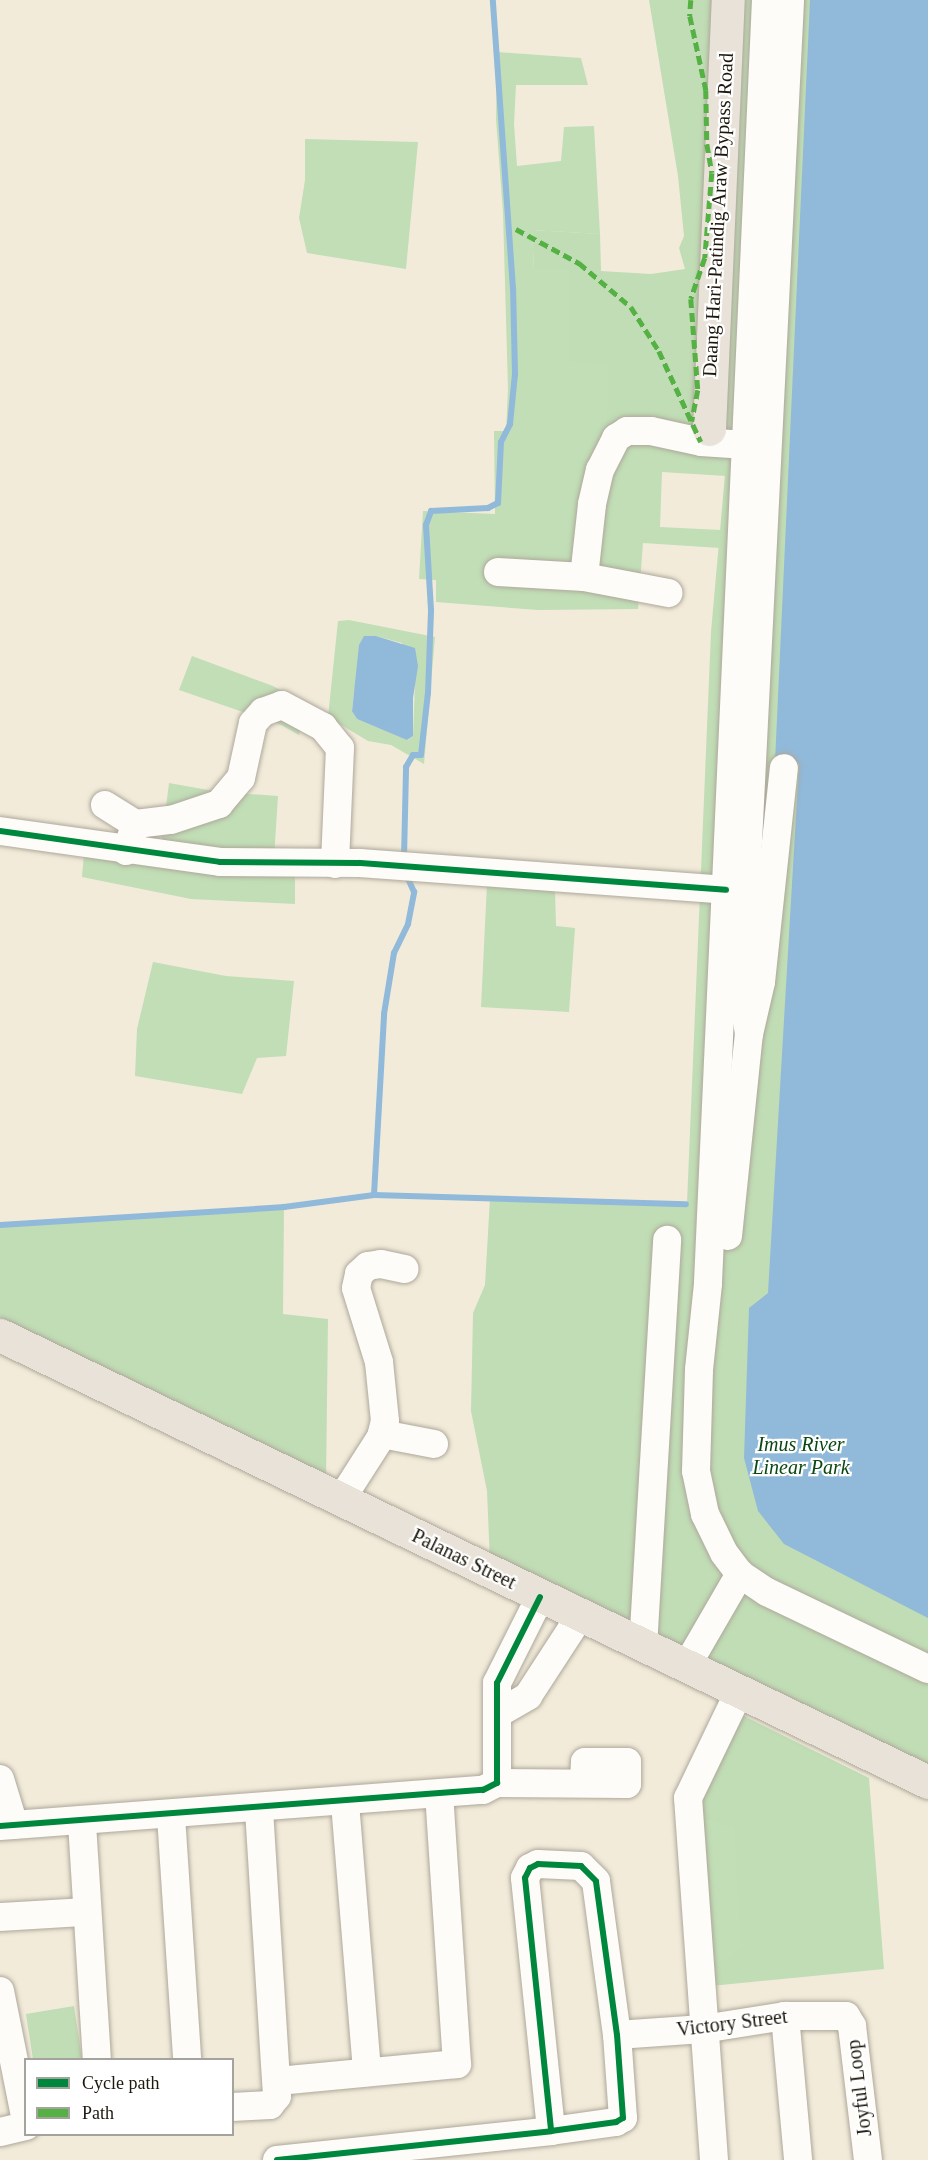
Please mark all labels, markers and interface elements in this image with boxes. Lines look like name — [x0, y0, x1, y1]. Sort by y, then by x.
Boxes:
street label: Daang Hari-Patindig Araw Bypass Road — [697, 52, 739, 378]
park label: Imus River Linear Park — [752, 1433, 850, 1480]
street label: Palanas Street — [408, 1524, 520, 1594]
street label: Victory Street — [675, 2004, 789, 2042]
street label: Joyful Loop — [841, 2038, 877, 2138]
legend — [24, 2058, 234, 2136]
text: Cycle path — [82, 2073, 159, 2093]
text: Path — [82, 2103, 114, 2123]

